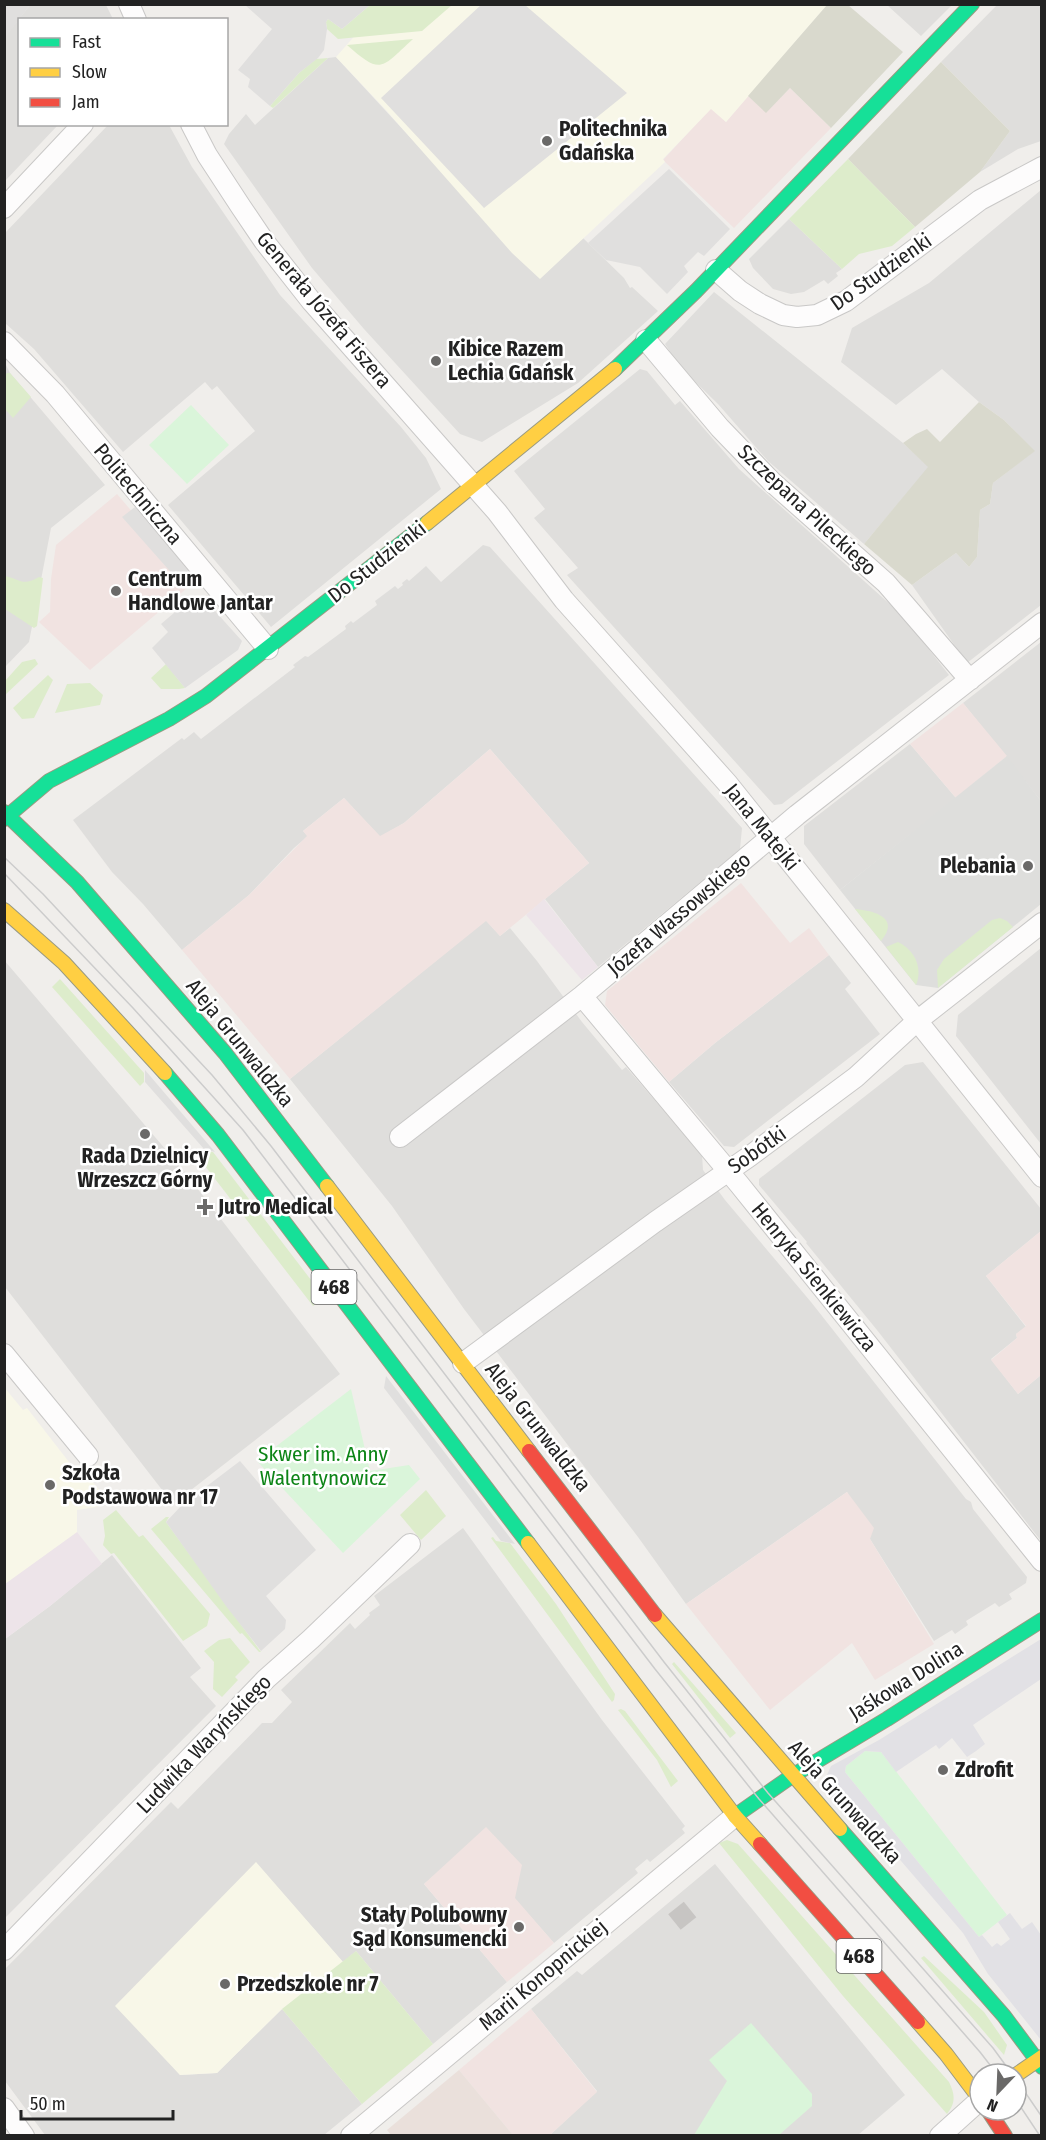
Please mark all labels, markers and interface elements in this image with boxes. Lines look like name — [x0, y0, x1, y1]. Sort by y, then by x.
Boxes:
legend — [18, 18, 228, 126]
text: Fast — [72, 31, 101, 53]
text: Slow — [72, 61, 107, 83]
text: Jam — [72, 91, 100, 113]
place label: Politechnika Gdańska — [559, 116, 667, 166]
marker: Politechnika Gdańska — [540, 134, 554, 148]
street label: Generała Józefa Fiszera — [251, 226, 397, 394]
street label: Do Studzienki — [825, 228, 937, 316]
place label: Kibice Razem Lechia Gdańsk — [448, 336, 574, 386]
marker: Kibice Razem Lechia Gdańsk — [429, 354, 443, 368]
street label: Politechniczna — [88, 438, 188, 550]
street label: Szczepana Pileckiego — [732, 439, 882, 581]
street label: Do Studzienki — [323, 515, 431, 609]
place label: Centrum Handlowe Jantar — [128, 566, 273, 616]
marker: Centrum Handlowe Jantar — [109, 584, 123, 598]
street label: Jana Matejki — [719, 778, 805, 876]
street label: Józefa Wassowskiego — [602, 846, 756, 982]
place label: Plebania — [940, 853, 1016, 879]
marker: Plebania — [1021, 859, 1035, 873]
street label: Aleja Grunwaldzka — [180, 974, 300, 1112]
street label: Sobótki — [723, 1121, 791, 1179]
marker: Rada Dzielnicy Wrzeszcz Górny — [138, 1127, 152, 1141]
place label: Rada Dzielnicy Wrzeszcz Górny — [77, 1143, 214, 1193]
place label: Jutro Medical — [217, 1194, 333, 1220]
street label: Henryka Sienkiewicza — [746, 1197, 882, 1357]
marker: Jutro Medical — [196, 1198, 214, 1216]
road number: 468 — [312, 1270, 356, 1304]
street label: Aleja Grunwaldzka — [479, 1357, 597, 1497]
park label: Skwer im. Anny Walentynowicz — [258, 1441, 389, 1491]
place label: Szkoła Podstawowa nr 17 — [62, 1460, 218, 1510]
marker: Szkoła Podstawowa nr 17 — [43, 1478, 57, 1492]
street label: Jaśkowa Dolina — [844, 1636, 968, 1726]
street label: Ludwika Waryńskiego — [131, 1669, 277, 1819]
street label: Aleja Grunwaldzka — [783, 1735, 907, 1869]
place label: Zdrofit — [955, 1757, 1014, 1783]
marker: Zdrofit — [936, 1763, 950, 1777]
place label: Stały Polubowny Sąd Konsumencki — [353, 1902, 508, 1952]
street label: Marii Konopnickiej — [474, 1914, 612, 2036]
marker: Stały Polubowny Sąd Konsumencki — [512, 1920, 526, 1934]
road number: 468 — [836, 1939, 882, 1973]
place label: Przedszkole nr 7 — [237, 1971, 378, 1997]
marker: Przedszkole nr 7 — [218, 1977, 232, 1991]
north arrow — [968, 2062, 1028, 2122]
scale bar — [21, 2083, 172, 2121]
text: 50 m — [30, 2093, 66, 2115]
text: N — [984, 2095, 1000, 2116]

